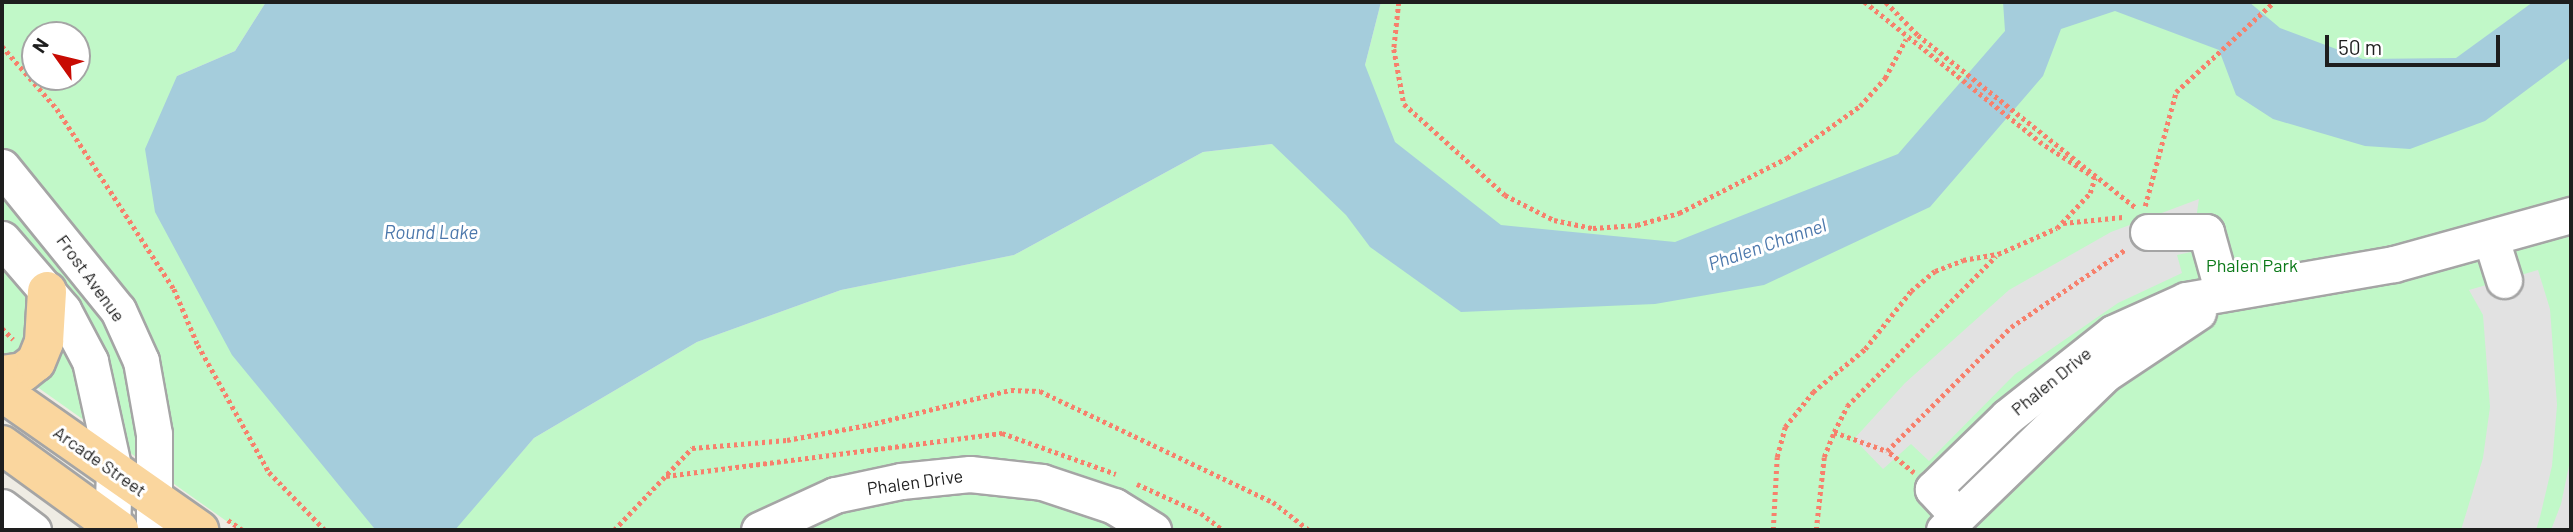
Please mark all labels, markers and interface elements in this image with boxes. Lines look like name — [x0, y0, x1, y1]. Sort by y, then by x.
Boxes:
north arrow — [21, 21, 91, 91]
scale bar — [2328, 21, 2503, 65]
text: N — [27, 33, 53, 57]
text: 50 m — [2338, 34, 2382, 59]
water label: Phalen Channel — [1705, 213, 1829, 275]
water label: Round Lake — [384, 221, 478, 243]
street label: Frost Avenue — [52, 230, 130, 326]
park label: Phalen Park — [2206, 254, 2298, 276]
street label: Phalen Drive — [2007, 342, 2095, 420]
street label: Arcade Street — [50, 421, 150, 501]
street label: Phalen Drive — [866, 465, 964, 499]

